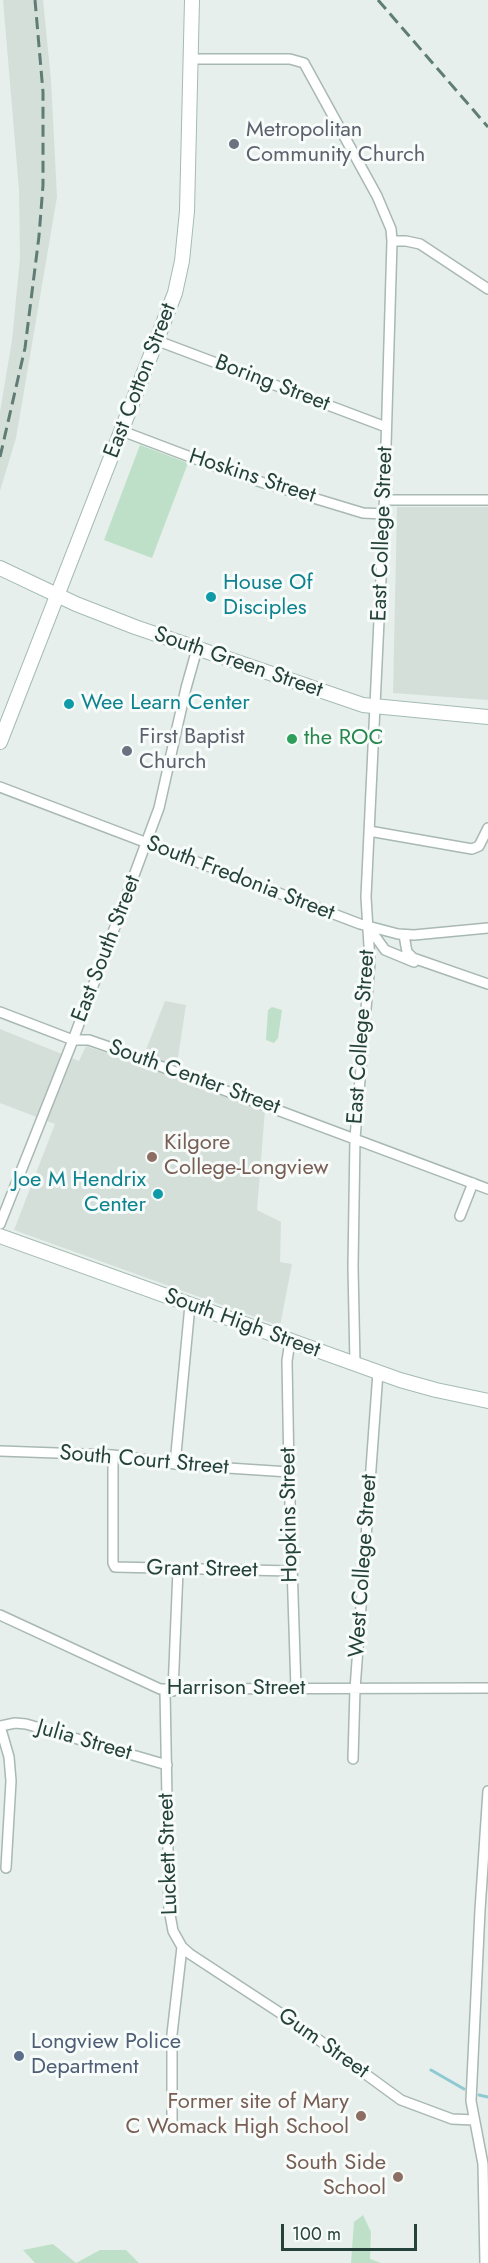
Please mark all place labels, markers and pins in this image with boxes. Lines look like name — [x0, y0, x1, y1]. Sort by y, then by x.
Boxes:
place label: Metropolitan Community Church — [246, 118, 425, 170]
marker: Metropolitan Community Church — [227, 137, 241, 151]
place label: House Of Disciples — [223, 571, 313, 622]
marker: House Of Disciples — [204, 590, 218, 604]
place label: Wee Learn Center — [81, 691, 250, 717]
marker: Wee Learn Center — [62, 697, 76, 711]
place label: First Baptist Church — [139, 725, 245, 776]
place label: the ROC — [304, 726, 384, 752]
marker: the ROC — [285, 732, 299, 746]
marker: First Baptist Church — [120, 744, 134, 758]
place label: Kilgore College-Longview — [164, 1131, 328, 1182]
marker: Kilgore College-Longview — [145, 1150, 159, 1164]
place label: Joe M Hendrix Center — [13, 1168, 146, 1220]
marker: Joe M Hendrix Center — [151, 1187, 165, 1201]
place label: Longview Police Department — [31, 2030, 181, 2082]
marker: Longview Police Department — [12, 2049, 26, 2063]
place label: Former site of Mary C Womack High School — [125, 2090, 349, 2142]
marker: Former site of Mary C Womack High School — [354, 2109, 368, 2123]
place label: South Side School — [285, 2151, 386, 2202]
marker: South Side School — [391, 2170, 405, 2184]

